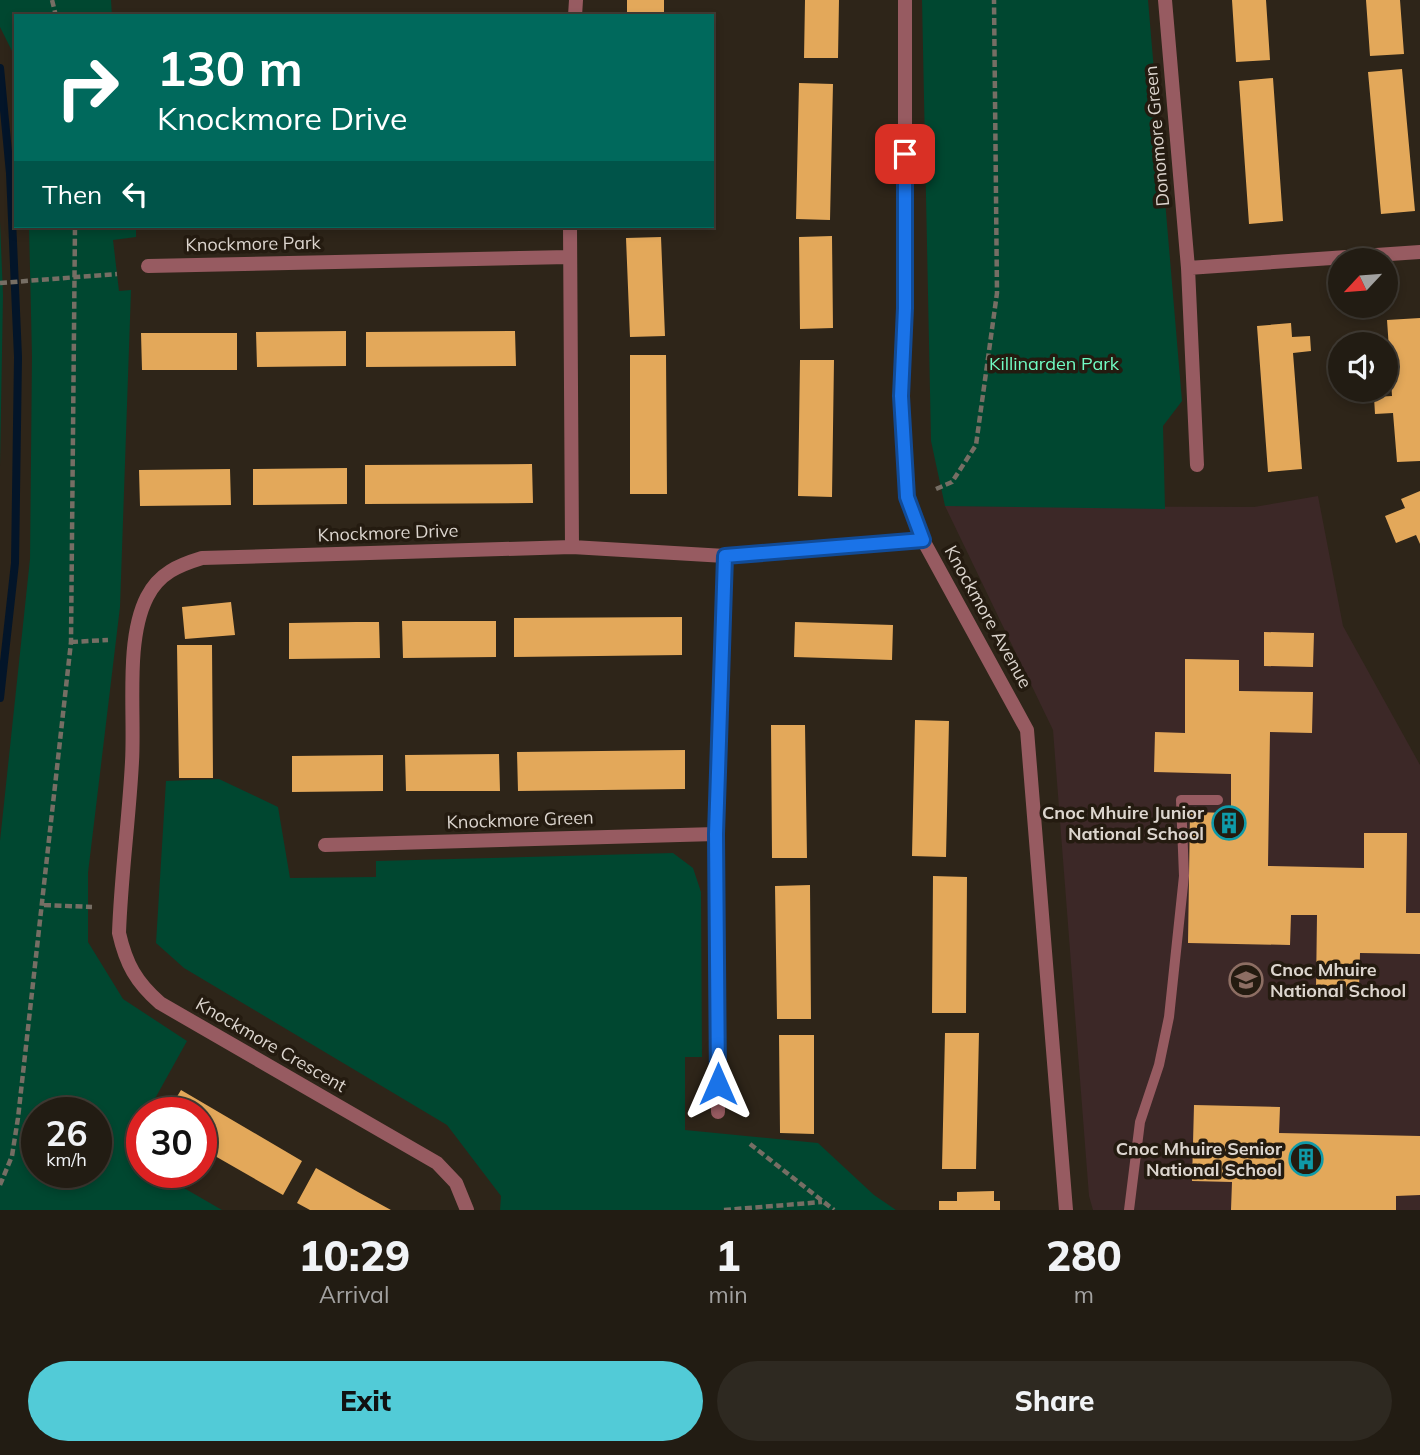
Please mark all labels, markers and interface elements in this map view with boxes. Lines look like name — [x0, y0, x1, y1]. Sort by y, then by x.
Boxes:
text: 130 m — [157, 37, 303, 98]
icon: right — [42, 42, 133, 133]
street label: Donomore Green — [1139, 65, 1174, 207]
text: Knockmore Drive — [157, 98, 407, 138]
pin — [875, 124, 935, 184]
icon: arrive — [886, 135, 924, 173]
icon: left — [116, 175, 154, 213]
text: Then — [42, 178, 102, 211]
street label: Knockmore Park — [185, 231, 322, 256]
north arrow — [1328, 248, 1398, 318]
map controls — [1328, 248, 1398, 402]
button: sound — [1328, 332, 1398, 402]
park label: Killinarden Park — [989, 352, 1120, 375]
street label: Knockmore Drive — [317, 519, 459, 546]
street label: Knockmore Avenue — [940, 541, 1037, 692]
place label: Cnoc Mhuire Junior National School — [1042, 801, 1205, 845]
building icon: Cnoc Mhuire Junior National School — [1210, 804, 1248, 842]
street label: Knockmore Green — [446, 805, 594, 834]
place label: Cnoc Mhuire National School — [1270, 958, 1406, 1002]
school or university icon: Cnoc Mhuire National School — [1227, 961, 1265, 999]
street label: Knockmore Crescent — [192, 992, 351, 1097]
position arrow — [681, 1047, 755, 1121]
speed limit sign: 30 — [126, 1097, 217, 1188]
text: 26 — [45, 1111, 88, 1155]
place label: Cnoc Mhuire Senior National School — [1116, 1137, 1283, 1181]
building icon: Cnoc Mhuire Senior National School — [1287, 1140, 1325, 1178]
text: km/h — [46, 1148, 87, 1171]
text: 10:29 — [298, 1229, 410, 1282]
text: 1 — [715, 1229, 741, 1282]
text: 280 — [1046, 1229, 1122, 1282]
text: Arrival — [319, 1280, 389, 1309]
text: min — [708, 1280, 748, 1309]
text: m — [1074, 1280, 1094, 1309]
button: Exit — [28, 1361, 703, 1441]
button: Share — [717, 1361, 1392, 1441]

